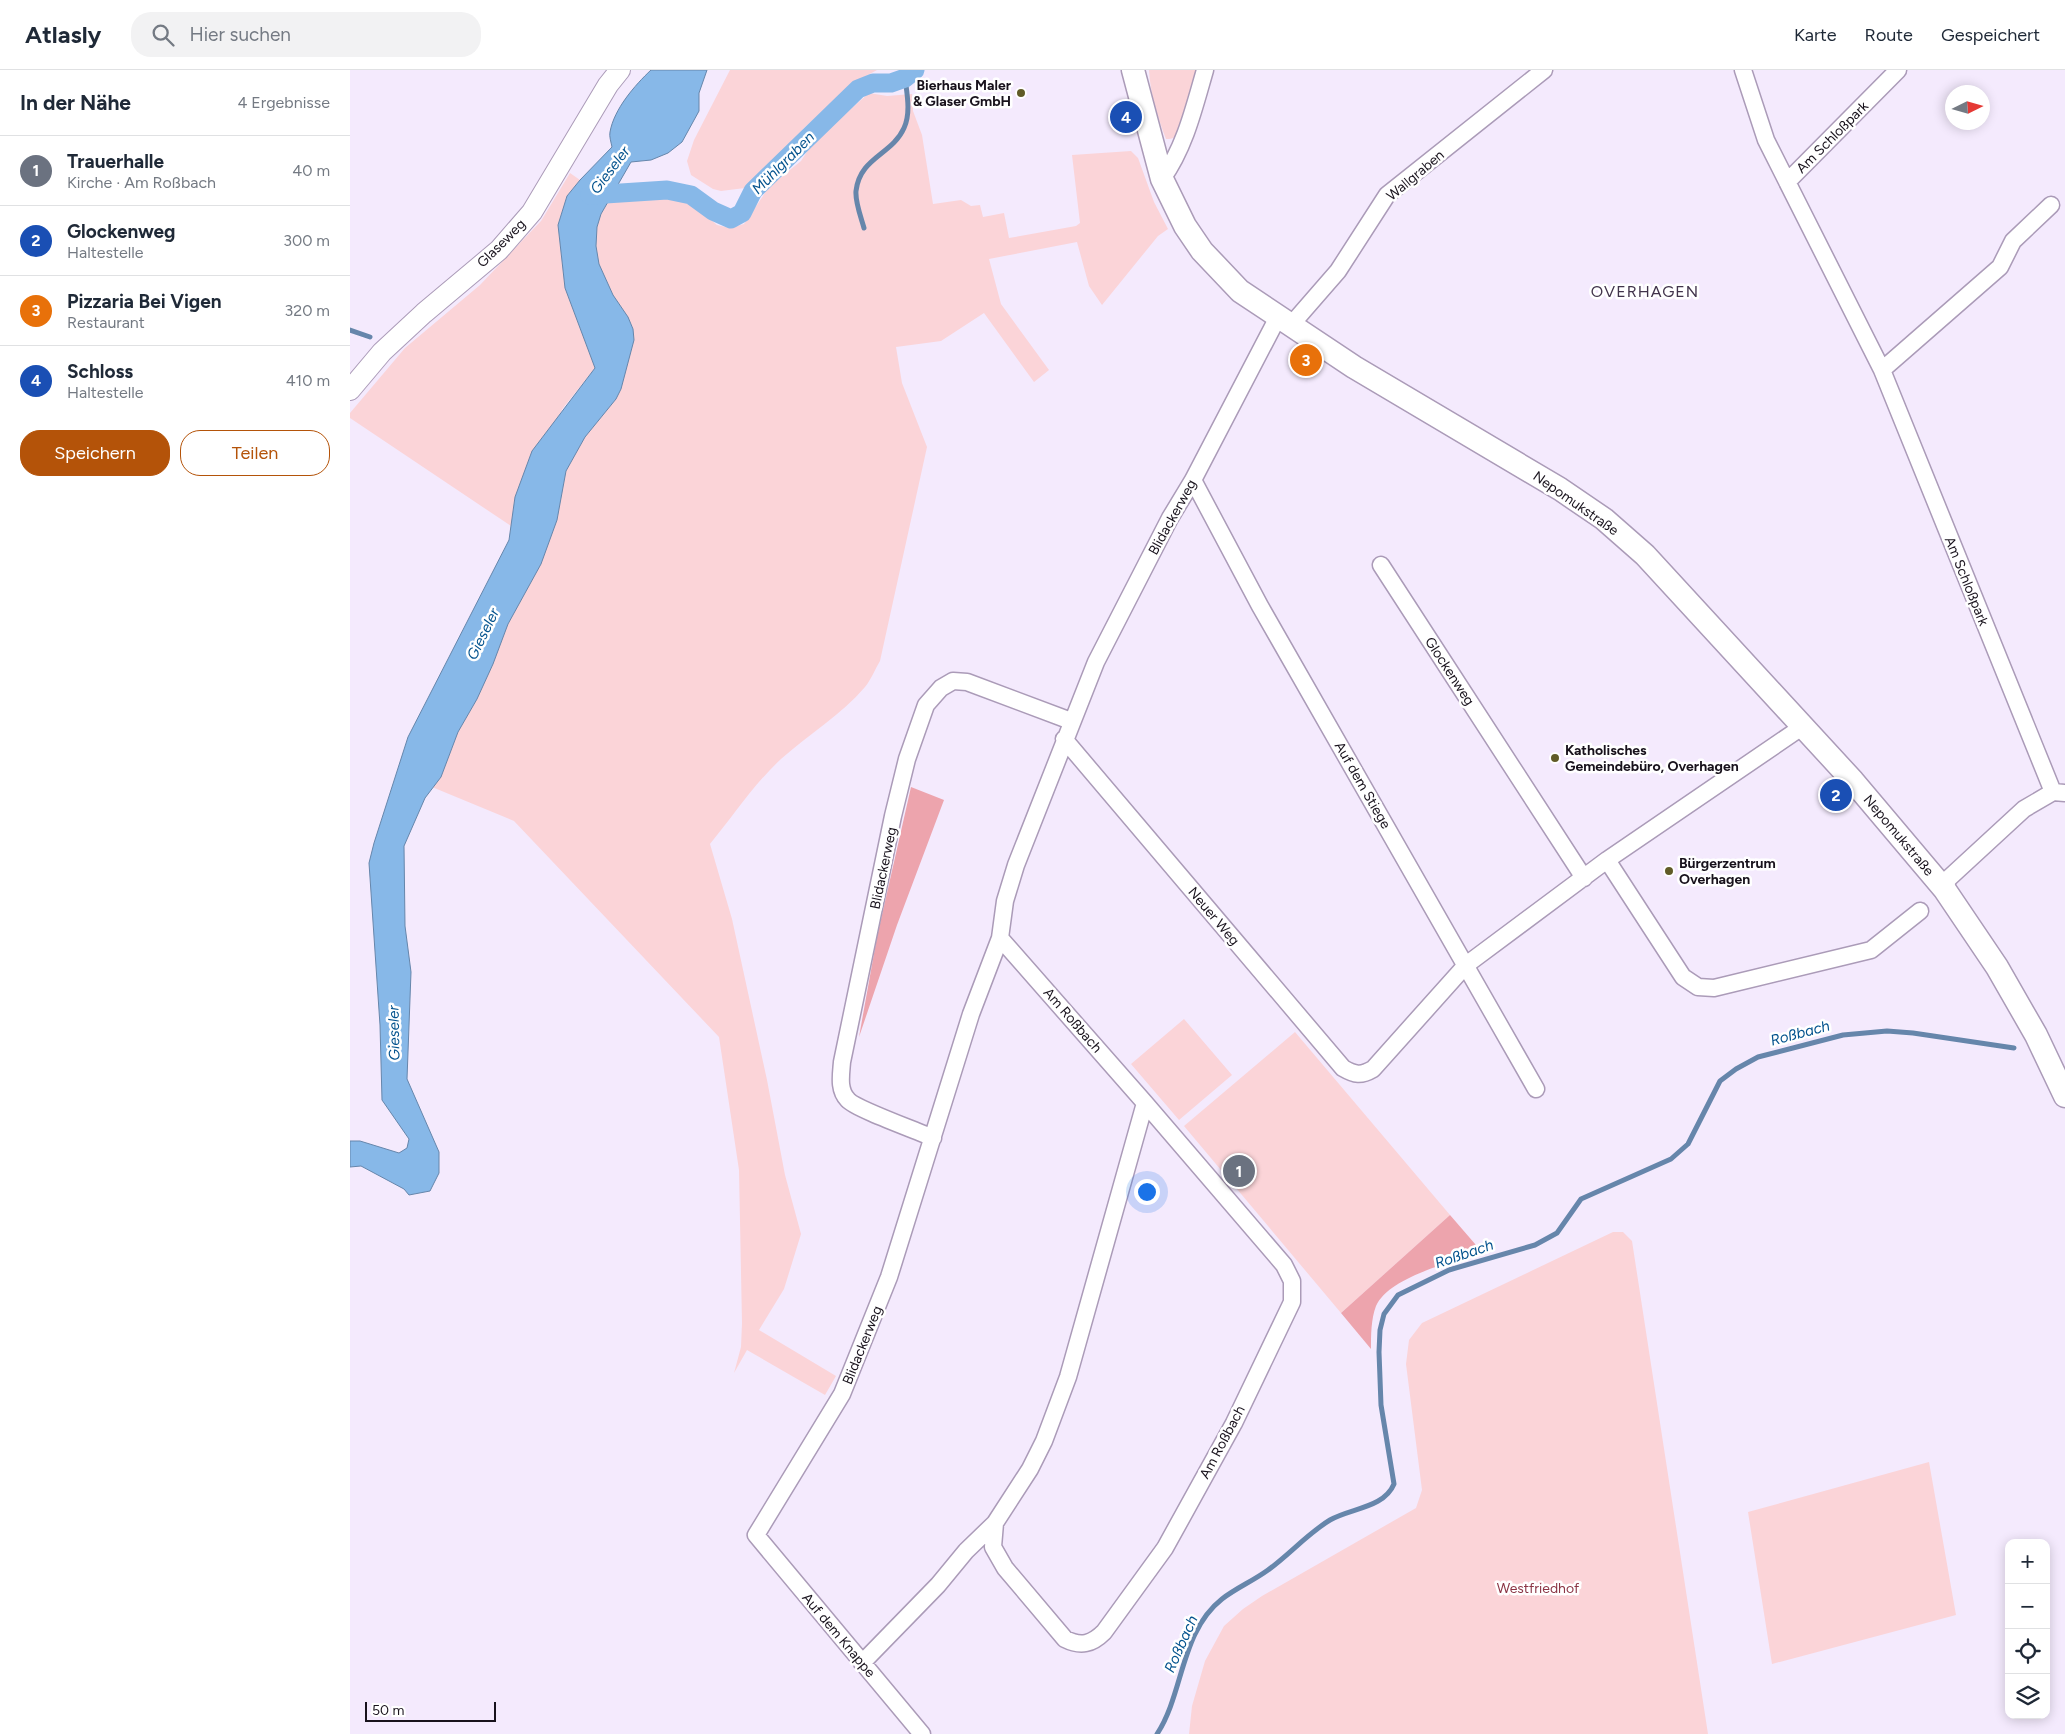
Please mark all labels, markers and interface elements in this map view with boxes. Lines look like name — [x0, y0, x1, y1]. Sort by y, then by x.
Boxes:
search box — [131, 12, 481, 57]
text: Atlasly — [25, 20, 101, 49]
icon: search — [149, 21, 177, 49]
text: Hier suchen — [189, 23, 291, 46]
text: Karte — [1794, 24, 1837, 46]
text: Route — [1865, 24, 1913, 46]
text: Gespeichert — [1941, 24, 2040, 46]
place label: Bierhaus Maler & Glaser GmbH — [913, 77, 1012, 110]
north arrow — [1945, 85, 1990, 130]
marker: Bierhaus Maler & Glaser GmbH — [1015, 87, 1027, 99]
text: In der Nähe — [20, 90, 131, 115]
text: 4 Ergebnisse — [237, 93, 330, 112]
pin: 4 — [1110, 98, 1142, 136]
street label: Am Schloßpark — [1793, 98, 1872, 177]
water label: Mühlgraben — [748, 128, 818, 198]
water label: Gieseler — [586, 142, 634, 197]
street label: Wallgraben — [1383, 146, 1448, 204]
text: Trauerhalle — [67, 150, 164, 173]
text: 1 — [33, 161, 39, 180]
text: 40 m — [292, 161, 330, 180]
text: Kirche · Am Roßbach — [67, 173, 216, 192]
street label: Glaseweg — [474, 216, 529, 271]
text: Glockenweg — [67, 220, 176, 243]
text: 2 — [31, 231, 41, 250]
text: 300 m — [283, 231, 330, 250]
text: Haltestelle — [67, 243, 143, 262]
district label: OVERHAGEN — [1591, 282, 1699, 301]
text: Pizzaria Bei Vigen — [67, 290, 222, 313]
text: 3 — [32, 301, 40, 320]
text: 320 m — [285, 301, 330, 320]
text: Restaurant — [67, 313, 145, 332]
pin: 3 — [1290, 341, 1322, 379]
text: Schloss — [67, 360, 133, 383]
text: 4 — [31, 371, 41, 390]
text: 410 m — [286, 371, 330, 390]
text: Haltestelle — [67, 383, 143, 402]
button: Speichern — [20, 430, 170, 476]
button: Teilen — [180, 430, 330, 476]
street label: Nepomukstraße — [1530, 468, 1622, 539]
street label: Blidackerweg — [1145, 477, 1200, 558]
street label: Am Schloßpark — [1941, 534, 1992, 629]
water label: Gieseler — [463, 605, 504, 663]
street label: Glockenweg — [1421, 634, 1478, 709]
street label: Auf dem Stiege — [1331, 739, 1395, 832]
place label: Katholisches Gemeindebüro, Overhagen — [1565, 742, 1739, 775]
marker: Katholisches Gemeindebüro, Overhagen — [1549, 752, 1561, 764]
pin: 2 — [1820, 776, 1852, 814]
street label: Nepomukstraße — [1860, 791, 1938, 880]
street label: Blidackerweg — [866, 825, 900, 911]
place label: Bürgerzentrum Overhagen — [1679, 855, 1776, 888]
marker: Bürgerzentrum Overhagen — [1663, 865, 1675, 877]
street label: Neuer Weg — [1184, 884, 1243, 949]
street label: Am Roßbach — [1040, 984, 1106, 1056]
water label: Gieseler — [385, 1004, 403, 1061]
water label: Roßbach — [1768, 1016, 1832, 1050]
pin: 1 — [1223, 1152, 1255, 1190]
your location — [1134, 1179, 1160, 1205]
water label: Roßbach — [1432, 1236, 1496, 1272]
street label: Blidackerweg — [839, 1303, 886, 1387]
street label: Am Roßbach — [1196, 1403, 1249, 1482]
map controls — [2005, 1539, 2050, 1719]
button: + — [2005, 1539, 2050, 1584]
park label: Westfriedhof — [1497, 1580, 1580, 1597]
button: − — [2005, 1584, 2050, 1629]
street label: Auf dem Knappe — [798, 1590, 879, 1681]
water label: Roßbach — [1160, 1613, 1202, 1675]
button: locate — [2005, 1629, 2050, 1674]
button: layers — [2005, 1674, 2050, 1719]
scale bar — [365, 1699, 496, 1722]
text: 50 m — [372, 1702, 404, 1719]

